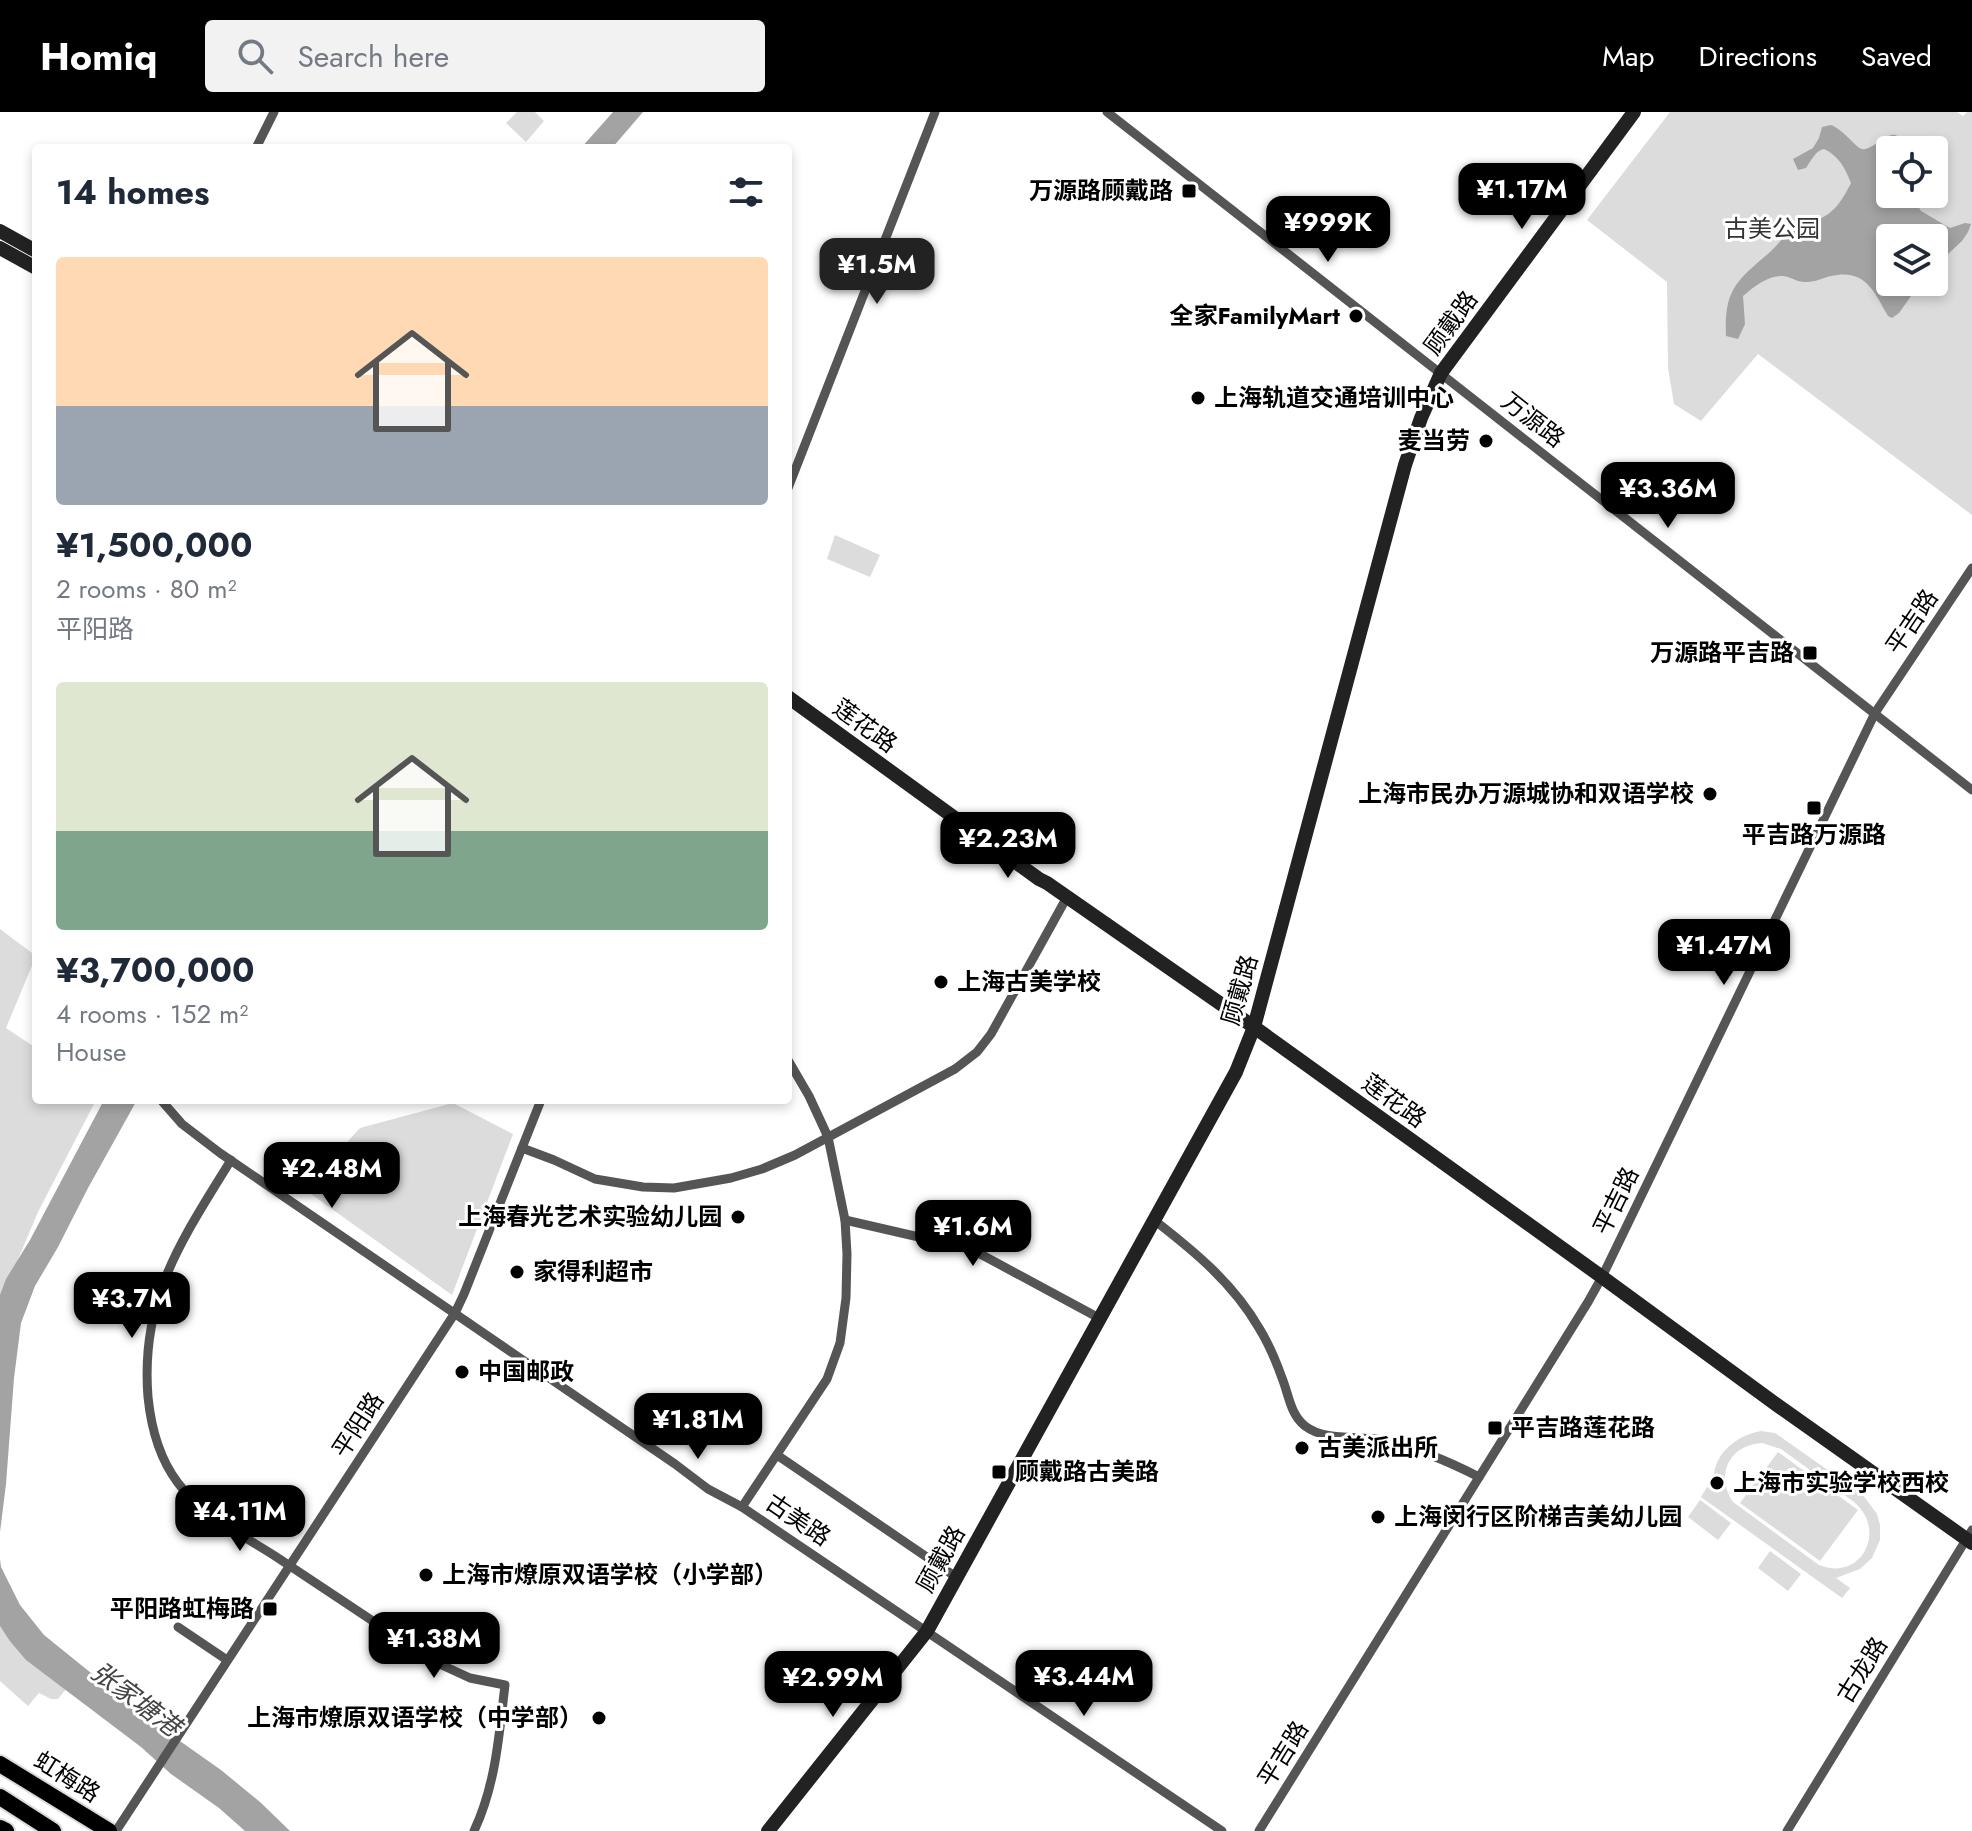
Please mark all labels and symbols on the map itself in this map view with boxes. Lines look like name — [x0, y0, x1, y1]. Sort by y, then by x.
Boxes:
pin: ¥1.17M — [1457, 163, 1587, 231]
place label: 万源路顾戴路 — [1029, 173, 1173, 208]
marker: 万源路顾戴路 — [1180, 182, 1198, 200]
pin: ¥999K — [1272, 196, 1384, 264]
park label: 古美公园 — [1724, 211, 1820, 246]
pin: ¥1.5M — [821, 238, 933, 306]
street label: 顾戴路 — [1415, 283, 1486, 362]
place label: 全家FamilyMart — [1169, 298, 1340, 333]
marker: 全家FamilyMart — [1347, 307, 1365, 325]
place label: 上海轨道交通培训中心 — [1214, 380, 1454, 415]
street label: 万源路 — [1494, 384, 1572, 456]
marker: 上海轨道交通培训中心 — [1189, 389, 1207, 407]
place label: 麦当劳 — [1398, 423, 1470, 458]
marker: 麦当劳 — [1477, 432, 1495, 450]
pin: ¥3.36M — [1603, 462, 1733, 530]
street label: 平吉路 — [1877, 582, 1946, 661]
place label: 万源路平吉路 — [1650, 635, 1794, 670]
marker: 万源路平吉路 — [1801, 644, 1819, 662]
street label: 莲花路 — [826, 690, 905, 761]
place label: 上海市民办万源城协和双语学校 — [1358, 776, 1694, 811]
marker: 上海市民办万源城协和双语学校 — [1701, 785, 1719, 803]
marker: 平吉路万源路 — [1805, 799, 1823, 817]
pin: ¥2.23M — [943, 812, 1073, 880]
place label: 平吉路万源路 — [1742, 817, 1886, 852]
pin: ¥1.47M — [1659, 919, 1789, 987]
street label: 顾戴路 — [1213, 950, 1266, 1029]
place label: 上海古美学校 — [957, 964, 1101, 999]
marker: 上海古美学校 — [932, 973, 950, 991]
street label: 莲花路 — [1355, 1065, 1434, 1136]
pin: ¥2.48M — [267, 1142, 397, 1210]
street label: 平吉路 — [1584, 1161, 1647, 1241]
place label: 上海春光艺术实验幼儿园 — [458, 1199, 722, 1234]
pin: ¥1.6M — [917, 1200, 1029, 1268]
marker: 上海春光艺术实验幼儿园 — [729, 1208, 747, 1226]
place label: 家得利超市 — [533, 1254, 653, 1289]
marker: 家得利超市 — [508, 1263, 526, 1281]
pin: ¥3.7M — [76, 1272, 188, 1340]
place label: 中国邮政 — [478, 1354, 574, 1389]
marker: 中国邮政 — [453, 1363, 471, 1381]
street label: 平阳路 — [323, 1385, 392, 1464]
pin: ¥1.81M — [633, 1393, 763, 1461]
place label: 平吉路莲花路 — [1511, 1410, 1655, 1445]
marker: 平吉路莲花路 — [1486, 1419, 1504, 1437]
place label: 古美派出所 — [1318, 1430, 1438, 1465]
marker: 古美派出所 — [1293, 1439, 1311, 1457]
place label: 顾戴路古美路 — [1015, 1454, 1159, 1489]
marker: 顾戴路古美路 — [990, 1463, 1008, 1481]
place label: 上海市实验学校西校 — [1733, 1465, 1949, 1500]
marker: 上海市实验学校西校 — [1708, 1474, 1726, 1492]
pin: ¥4.11M — [175, 1485, 305, 1553]
street label: 古美路 — [759, 1485, 838, 1554]
place label: 上海闵行区阶梯吉美幼儿园 — [1394, 1499, 1682, 1534]
marker: 上海闵行区阶梯吉美幼儿园 — [1369, 1508, 1387, 1526]
street label: 顾戴路 — [908, 1519, 973, 1599]
place label: 上海市燎原双语学校（小学部） — [442, 1557, 778, 1592]
marker: 上海市燎原双语学校（小学部） — [417, 1566, 435, 1584]
place label: 平阳路虹梅路 — [110, 1591, 254, 1626]
marker: 平阳路虹梅路 — [261, 1600, 279, 1618]
pin: ¥1.38M — [369, 1612, 499, 1680]
street label: 古龙路 — [1828, 1630, 1895, 1710]
pin: ¥3.44M — [1019, 1650, 1149, 1718]
pin: ¥2.99M — [768, 1651, 898, 1719]
water label: 张家塘港 — [83, 1653, 192, 1748]
place label: 上海市燎原双语学校（中学部） — [247, 1700, 583, 1735]
marker: 上海市燎原双语学校（中学部） — [590, 1709, 608, 1727]
street label: 平吉路 — [1249, 1714, 1316, 1794]
street label: 虹梅路 — [27, 1743, 107, 1810]

